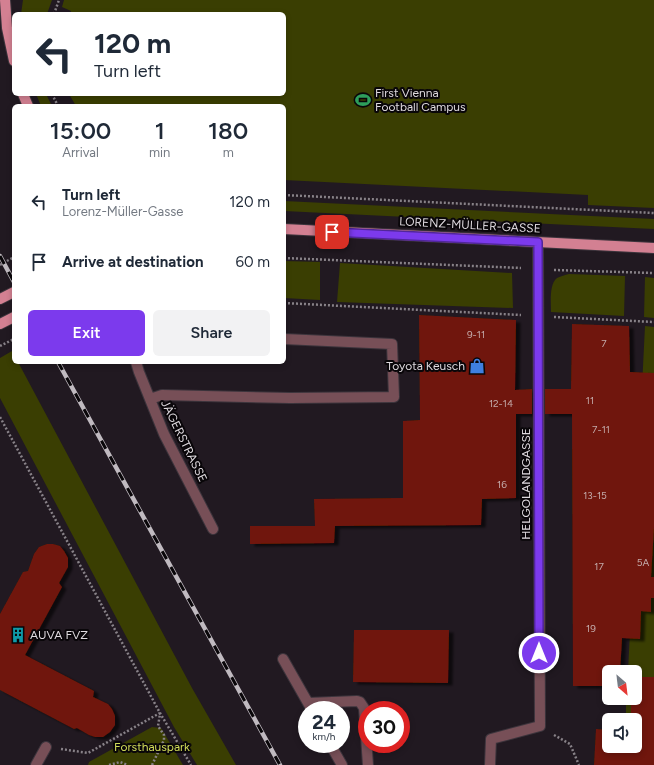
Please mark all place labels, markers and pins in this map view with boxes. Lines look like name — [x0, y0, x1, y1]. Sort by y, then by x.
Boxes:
place label: First Vienna Football Campus — [375, 86, 466, 114]
sports icon: First Vienna Football Campus — [354, 91, 372, 109]
pin — [315, 215, 349, 249]
shop icon: Toyota Keusch — [468, 357, 486, 375]
place label: Toyota Keusch — [386, 359, 465, 373]
building icon: AUVA FVZ — [9, 626, 27, 644]
place label: AUVA FVZ — [30, 628, 88, 642]

